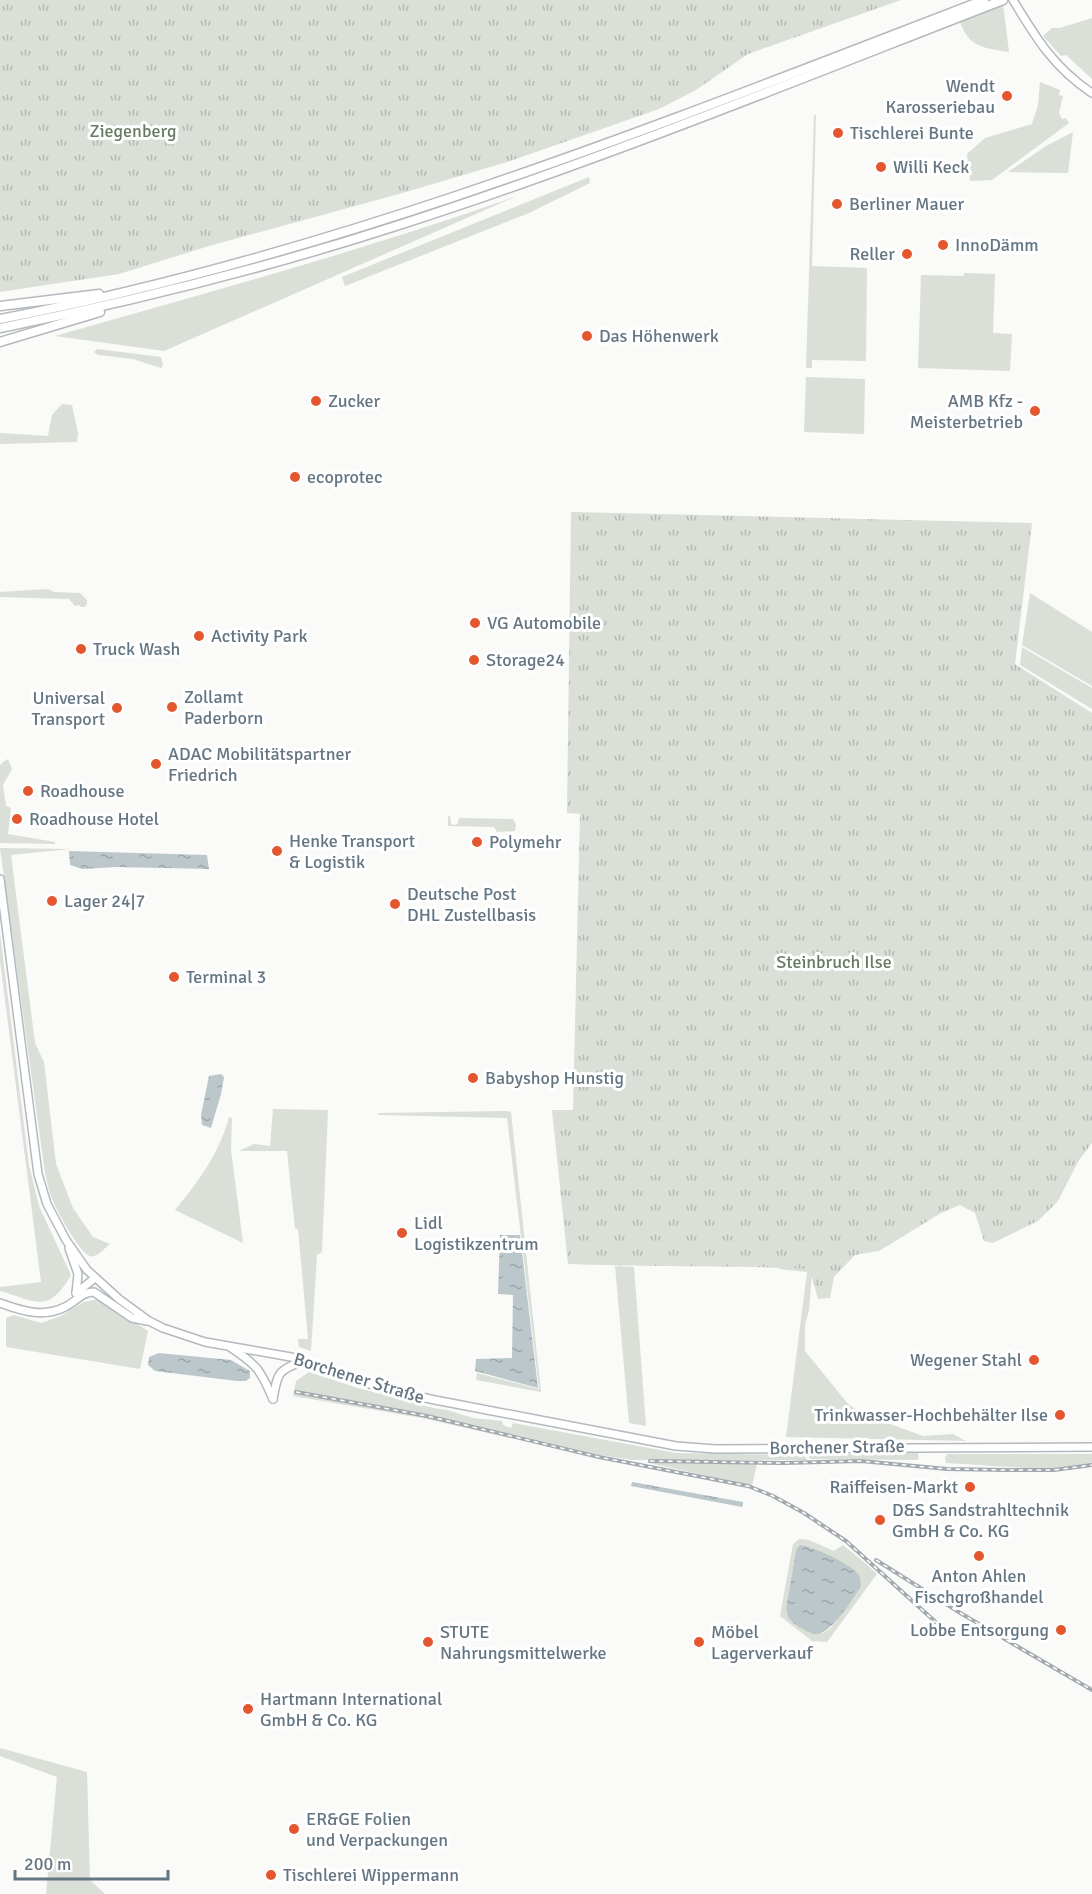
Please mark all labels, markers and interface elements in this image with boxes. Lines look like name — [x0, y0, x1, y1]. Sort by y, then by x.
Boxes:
place label: Wendt Karosseriebau — [885, 75, 995, 118]
marker: Wendt Karosseriebau — [1000, 89, 1014, 103]
park label: Ziegenberg — [90, 120, 176, 142]
place label: Tischlerei Bunte — [850, 122, 974, 144]
marker: Tischlerei Bunte — [831, 126, 845, 140]
place label: Willi Keck — [893, 156, 969, 178]
marker: Willi Keck — [874, 160, 888, 174]
place label: Berliner Mauer — [849, 193, 964, 215]
marker: Berliner Mauer — [830, 197, 844, 211]
place label: InnoDämm — [955, 234, 1039, 256]
marker: InnoDämm — [936, 238, 950, 252]
place label: Reller — [850, 243, 895, 265]
marker: Reller — [900, 247, 914, 261]
place label: Das Höhenwerk — [599, 325, 719, 347]
marker: Das Höhenwerk — [580, 329, 594, 343]
place label: Zucker — [328, 390, 381, 412]
place label: AMB Kfz - Meisterbetrieb — [910, 390, 1023, 433]
marker: Zucker — [309, 394, 323, 408]
marker: AMB Kfz - Meisterbetrieb — [1028, 404, 1042, 418]
place label: ecoprotec — [307, 466, 382, 488]
marker: ecoprotec — [288, 470, 302, 484]
place label: VG Automobile — [487, 612, 601, 634]
marker: VG Automobile — [468, 616, 482, 630]
place label: Activity Park — [211, 625, 308, 647]
marker: Activity Park — [192, 629, 206, 643]
place label: Truck Wash — [93, 638, 180, 660]
marker: Truck Wash — [74, 642, 88, 656]
place label: Storage24 — [486, 649, 565, 671]
marker: Storage24 — [467, 653, 481, 667]
place label: Zollamt Paderborn — [184, 686, 263, 729]
place label: Universal Transport — [32, 687, 105, 730]
marker: Zollamt Paderborn — [165, 700, 179, 714]
marker: Universal Transport — [110, 701, 124, 715]
place label: ADAC Mobilitätspartner Friedrich — [168, 743, 351, 786]
marker: ADAC Mobilitätspartner Friedrich — [149, 757, 163, 771]
place label: Roadhouse — [40, 780, 124, 802]
marker: Roadhouse — [21, 784, 35, 798]
place label: Roadhouse Hotel — [29, 808, 159, 830]
marker: Roadhouse Hotel — [10, 812, 24, 826]
place label: Henke Transport & Logistik — [289, 830, 415, 873]
place label: Polymehr — [489, 831, 562, 853]
marker: Polymehr — [470, 835, 484, 849]
marker: Henke Transport & Logistik — [270, 844, 284, 858]
place label: Deutsche Post DHL Zustellbasis — [407, 883, 536, 926]
place label: Lager 24|7 — [64, 890, 145, 912]
marker: Lager 24|7 — [45, 894, 59, 908]
marker: Deutsche Post DHL Zustellbasis — [388, 897, 402, 911]
park label: Steinbruch Ilse — [776, 951, 892, 973]
place label: Terminal 3 — [186, 966, 266, 988]
marker: Terminal 3 — [167, 970, 181, 984]
place label: Babyshop Hunstig — [485, 1067, 624, 1089]
marker: Babyshop Hunstig — [466, 1071, 480, 1085]
place label: Lidl Logistikzentrum — [414, 1212, 539, 1255]
marker: Lidl Logistikzentrum — [395, 1226, 409, 1240]
street label: Borchener Straße — [291, 1348, 427, 1408]
place label: Wegener Stahl — [910, 1349, 1022, 1371]
marker: Wegener Stahl — [1027, 1353, 1041, 1367]
place label: Trinkwasser-Hochbehälter Ilse — [814, 1404, 1048, 1426]
marker: Trinkwasser-Hochbehälter Ilse — [1053, 1408, 1067, 1422]
street label: Borchener Straße — [769, 1435, 905, 1459]
place label: Raiffeisen-Markt — [830, 1476, 958, 1498]
marker: Raiffeisen-Markt — [963, 1480, 977, 1494]
place label: D&S Sandstrahltechnik GmbH & Co. KG — [892, 1499, 1069, 1542]
marker: D&S Sandstrahltechnik GmbH & Co. KG — [873, 1513, 887, 1527]
marker: Anton Ahlen Fischgroßhandel — [972, 1549, 986, 1563]
place label: Anton Ahlen Fischgroßhandel — [914, 1565, 1044, 1608]
place label: Lobbe Entsorgung — [910, 1619, 1049, 1641]
place label: STUTE Nahrungsmittelwerke — [440, 1621, 607, 1664]
place label: Möbel Lagerverkauf — [711, 1621, 814, 1664]
marker: Lobbe Entsorgung — [1054, 1623, 1068, 1637]
marker: STUTE Nahrungsmittelwerke — [421, 1635, 435, 1649]
marker: Möbel Lagerverkauf — [692, 1635, 706, 1649]
place label: Hartmann International GmbH & Co. KG — [260, 1688, 442, 1731]
marker: Hartmann International GmbH & Co. KG — [241, 1702, 255, 1716]
place label: ER&GE Folien und Verpackungen — [306, 1808, 448, 1851]
marker: ER&GE Folien und Verpackungen — [287, 1822, 301, 1836]
scale bar — [15, 1843, 168, 1881]
text: 200 m — [24, 1853, 71, 1875]
place label: Tischlerei Wippermann — [283, 1864, 459, 1886]
marker: Tischlerei Wippermann — [264, 1868, 278, 1882]

